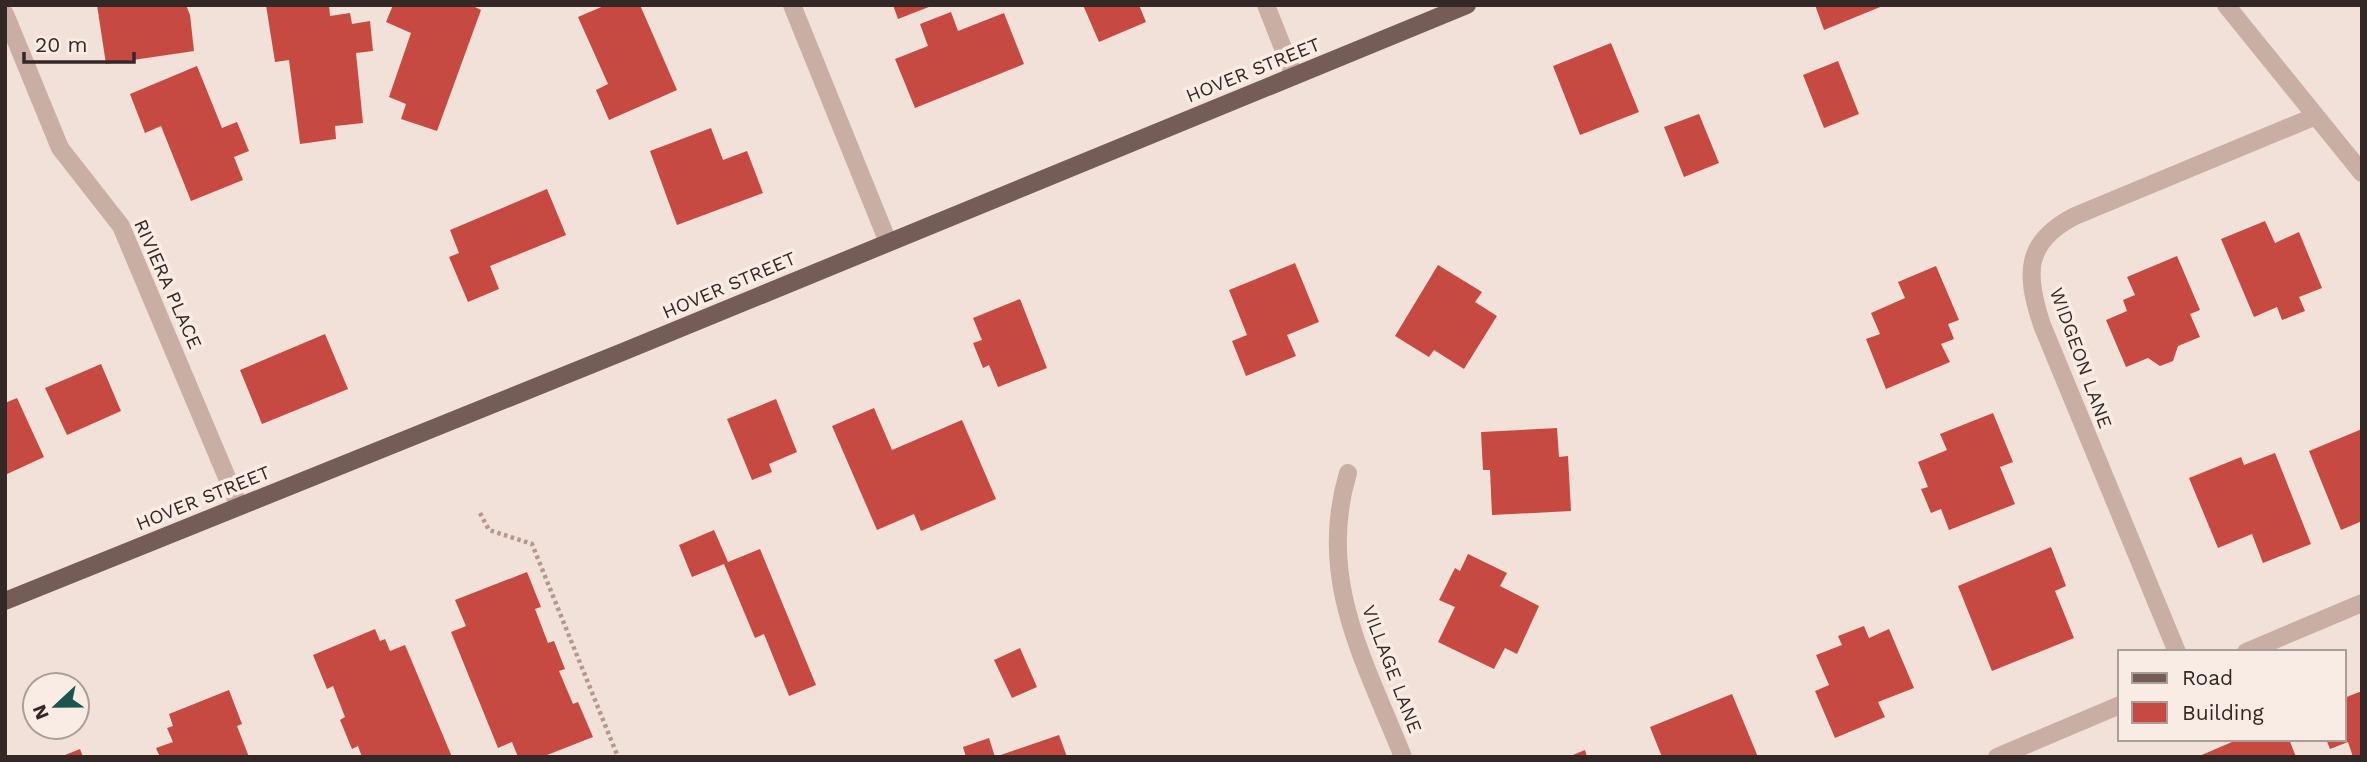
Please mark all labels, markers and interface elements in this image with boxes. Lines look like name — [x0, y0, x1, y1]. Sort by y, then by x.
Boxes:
scale bar — [24, 21, 135, 65]
text: 20 m — [35, 32, 87, 57]
street label: HOVER STREET — [1182, 33, 1324, 107]
street label: RIVIERA PLACE — [129, 216, 207, 352]
street label: HOVER STREET — [659, 247, 799, 323]
street label: WIDGEON LANE — [2045, 285, 2117, 431]
street label: HOVER STREET — [132, 461, 274, 535]
street label: VILLAGE LANE — [1357, 602, 1427, 736]
legend — [2118, 650, 2346, 741]
text: Road — [2182, 665, 2233, 690]
north arrow — [21, 671, 91, 741]
text: Building — [2182, 700, 2264, 725]
text: N — [27, 701, 54, 723]

